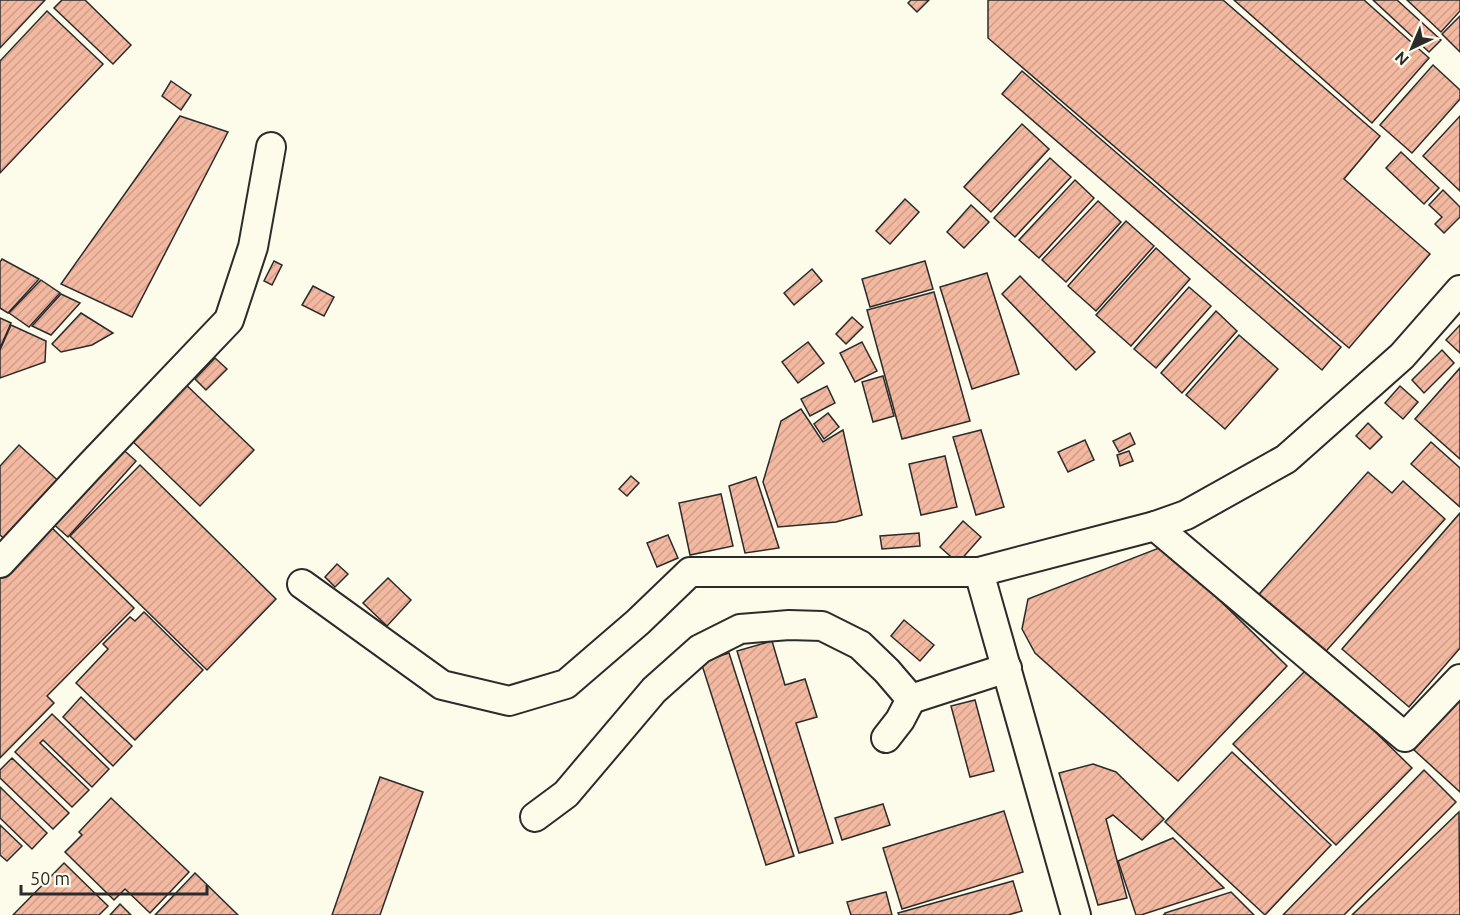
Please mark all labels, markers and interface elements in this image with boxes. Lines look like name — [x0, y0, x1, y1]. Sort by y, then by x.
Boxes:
north arrow — [1382, 18, 1442, 78]
text: N — [1391, 48, 1412, 69]
scale bar — [21, 858, 207, 896]
text: 50 m — [30, 868, 70, 888]

